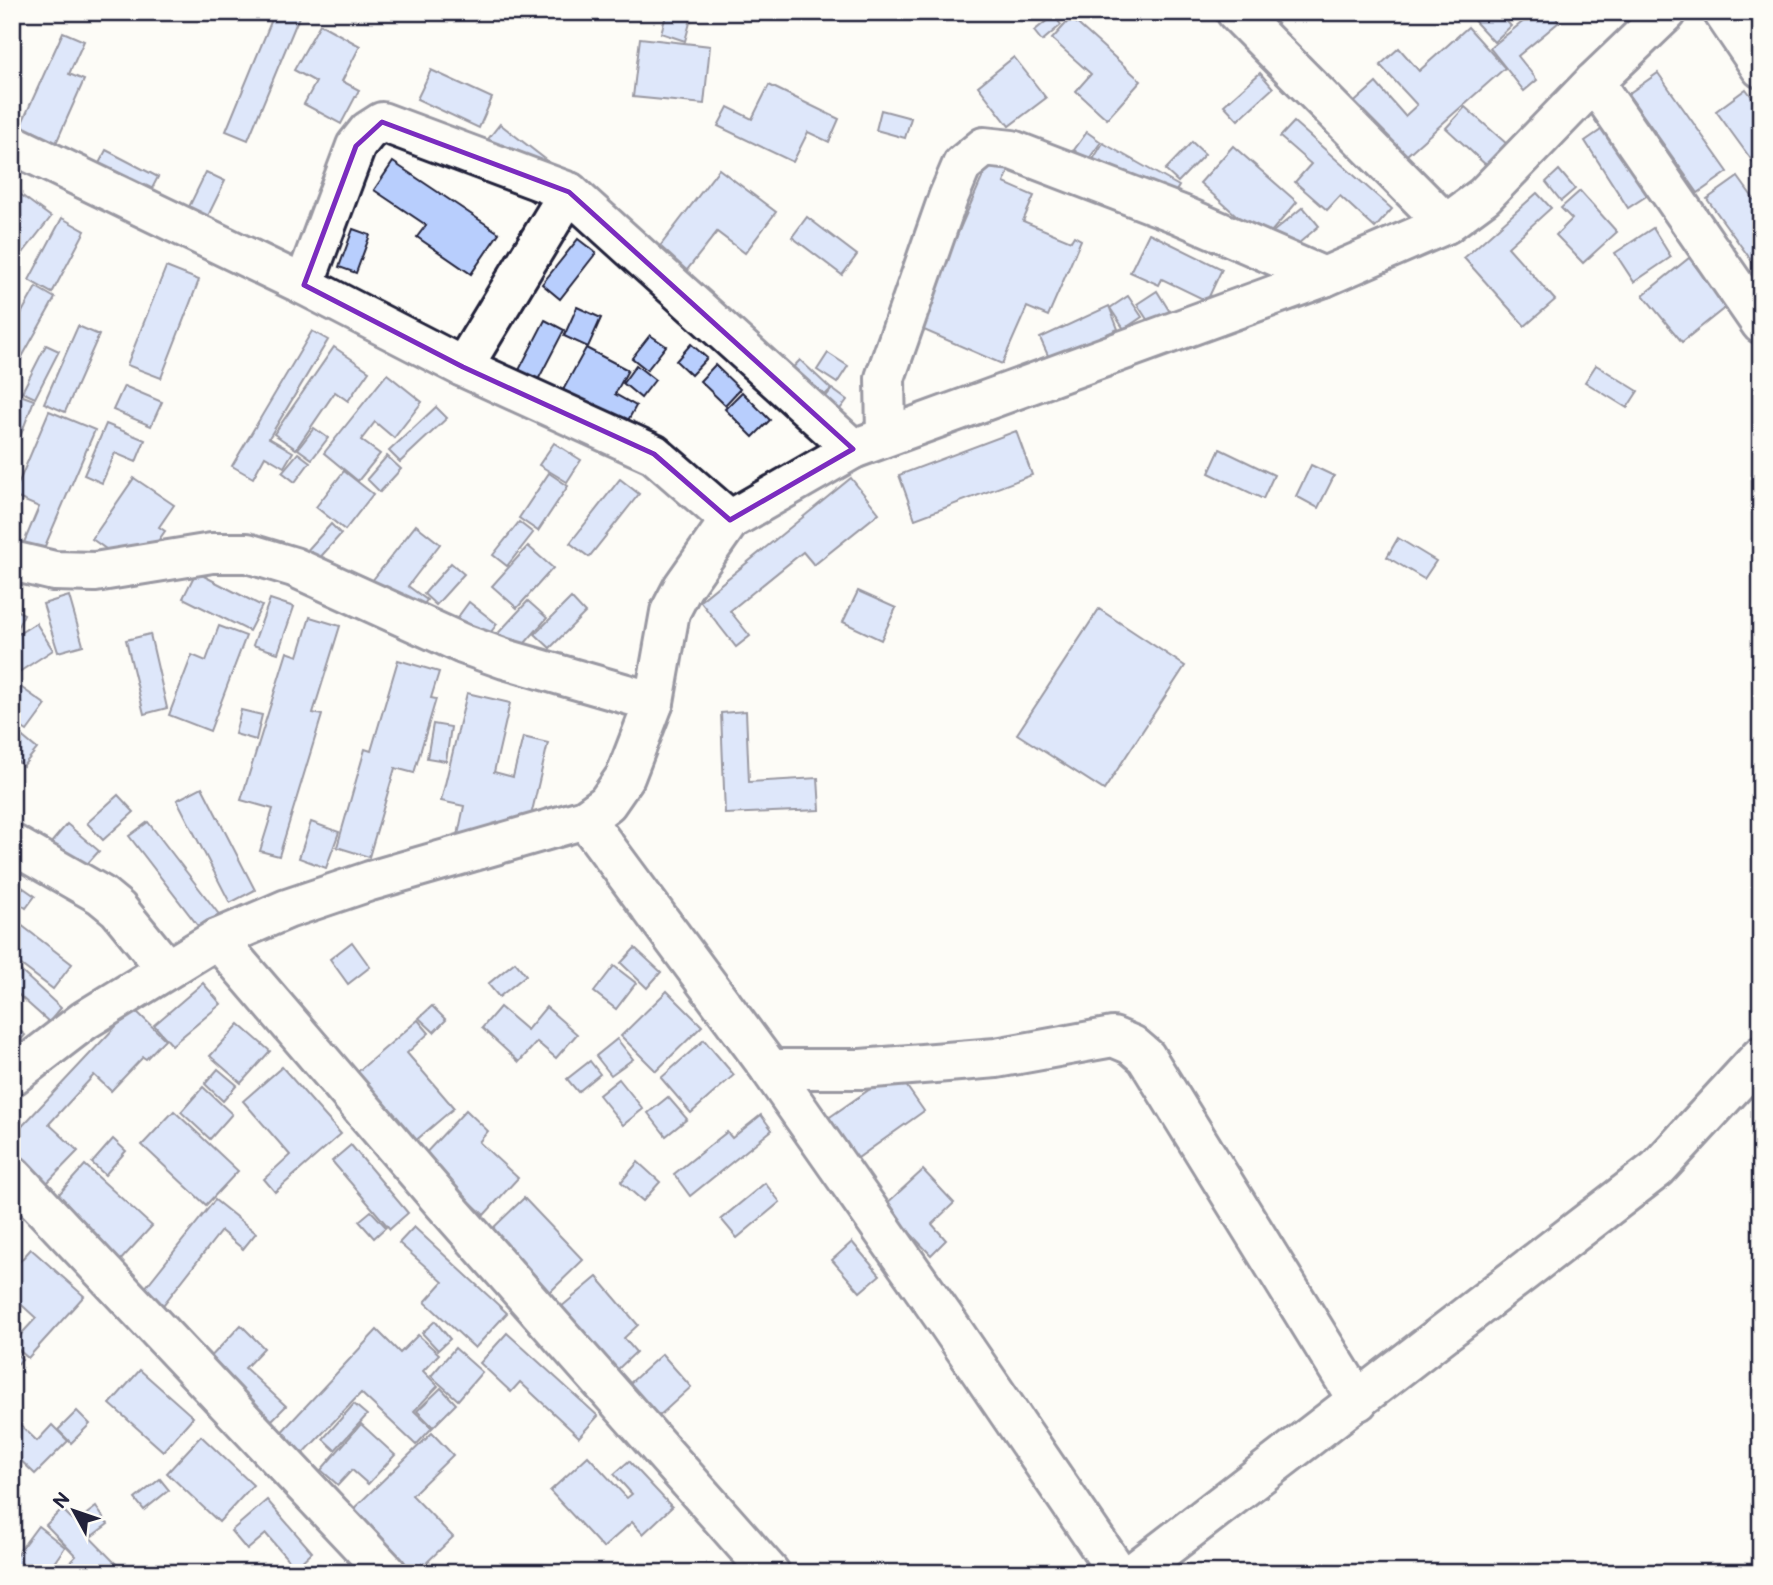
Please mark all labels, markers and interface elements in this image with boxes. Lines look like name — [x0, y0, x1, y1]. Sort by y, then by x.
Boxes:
north arrow — [38, 1476, 108, 1546]
text: N — [49, 1488, 76, 1514]

